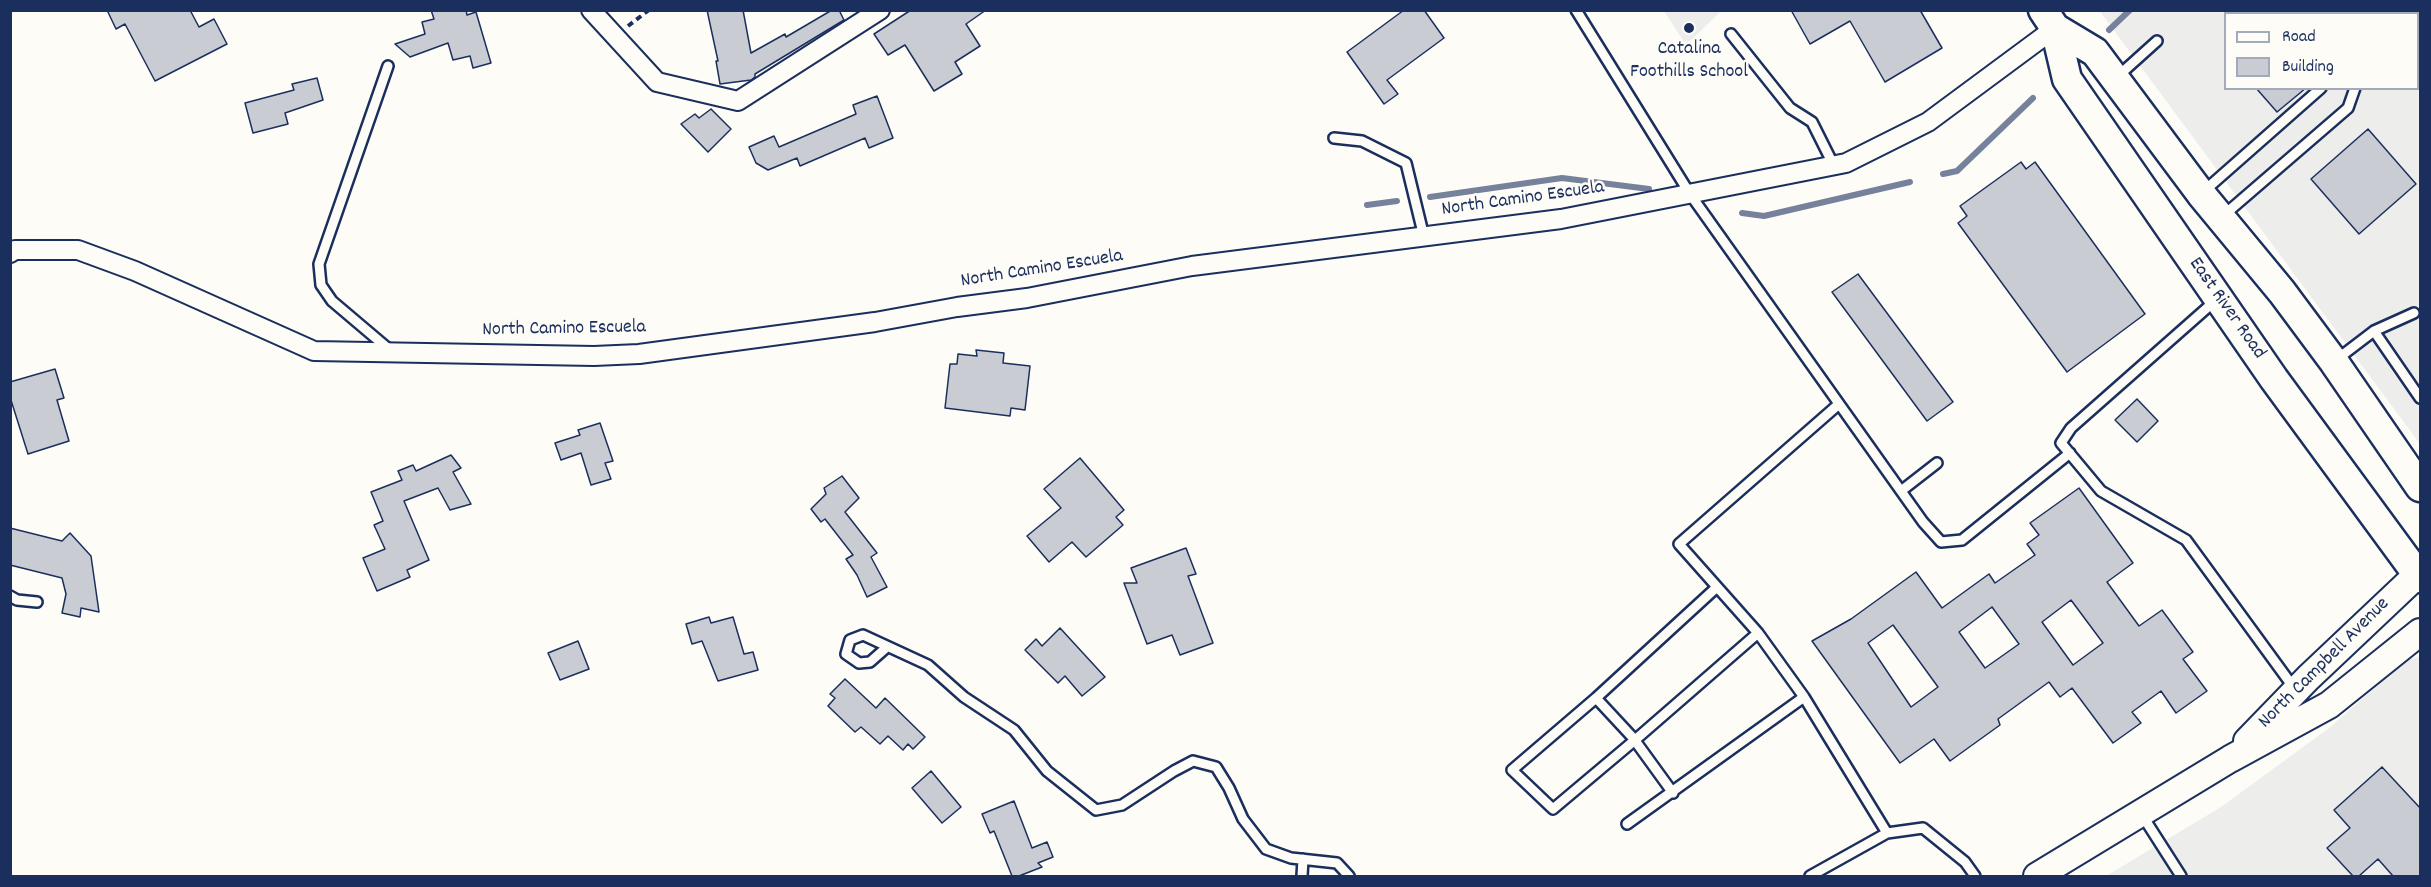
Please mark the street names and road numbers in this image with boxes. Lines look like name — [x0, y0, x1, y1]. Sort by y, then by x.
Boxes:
street label: North Camino Escuela — [1440, 177, 1606, 223]
street label: North Camino Escuela — [959, 245, 1125, 295]
street label: East River Road — [2182, 253, 2270, 365]
street label: North Camino Escuela — [482, 317, 646, 343]
street label: North Campbell Avenue — [2254, 593, 2396, 735]

